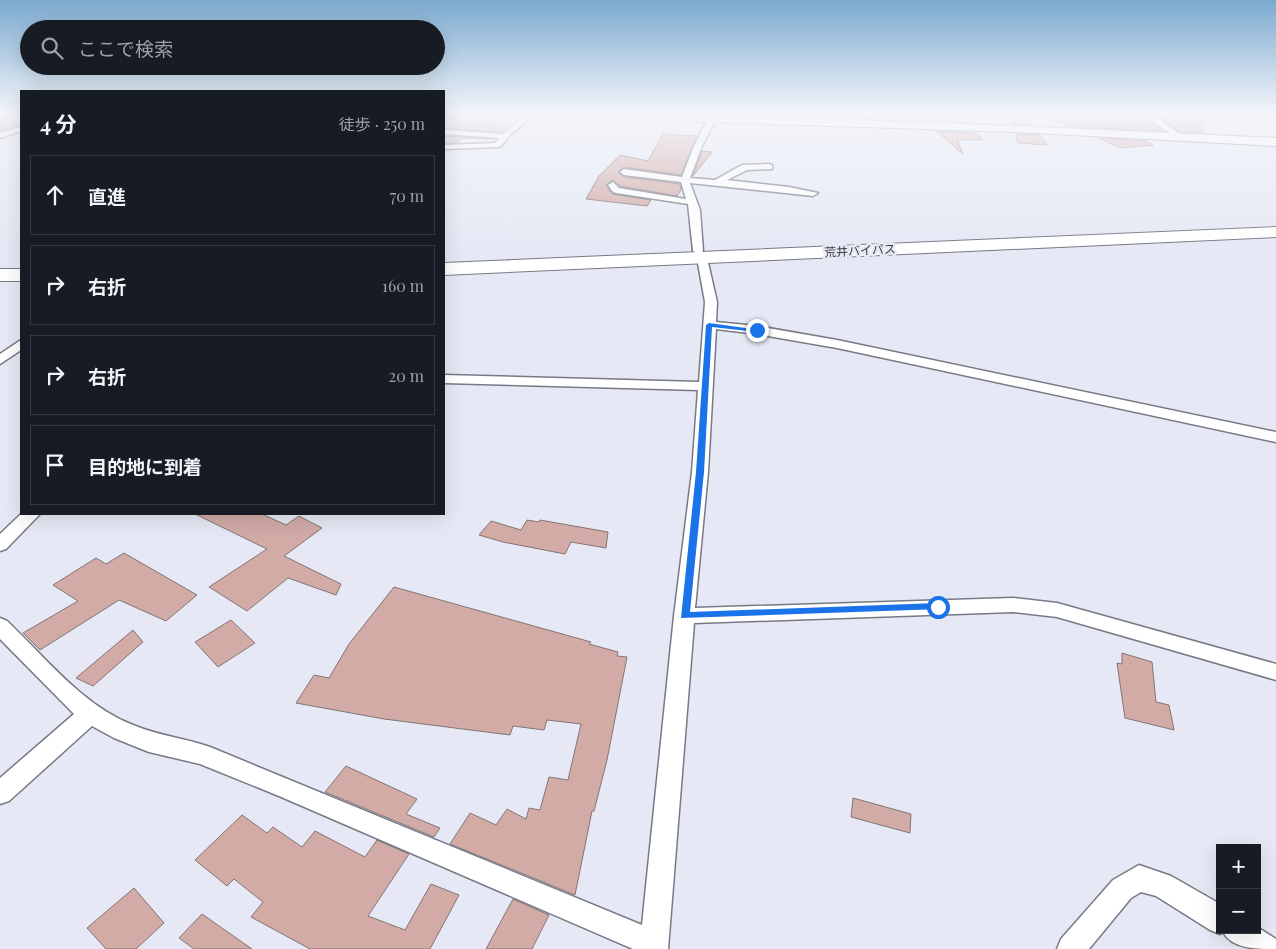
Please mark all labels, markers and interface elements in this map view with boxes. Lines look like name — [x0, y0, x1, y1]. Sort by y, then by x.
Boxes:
search box — [20, 20, 445, 75]
icon: search — [38, 34, 66, 62]
text: ここで検索 — [78, 35, 173, 61]
text: 4 分 — [40, 109, 77, 137]
text: 徒歩 · 250 m — [339, 113, 425, 134]
icon: ahead — [41, 181, 69, 209]
text: 直進 — [88, 183, 126, 209]
text: 70 m — [390, 185, 424, 206]
street label: 荒井バイパス — [824, 240, 896, 260]
icon: right — [41, 271, 69, 299]
text: 右折 — [88, 273, 126, 299]
text: 160 m — [382, 275, 424, 296]
route end — [746, 319, 769, 342]
icon: right — [41, 361, 69, 389]
text: 右折 — [88, 363, 126, 389]
text: 20 m — [389, 365, 424, 386]
icon: arrive — [41, 451, 69, 479]
text: 目的地に到着 — [88, 453, 202, 479]
route start — [927, 596, 950, 619]
map controls — [1216, 844, 1261, 934]
button: + — [1216, 844, 1261, 889]
button: − — [1216, 889, 1261, 934]

